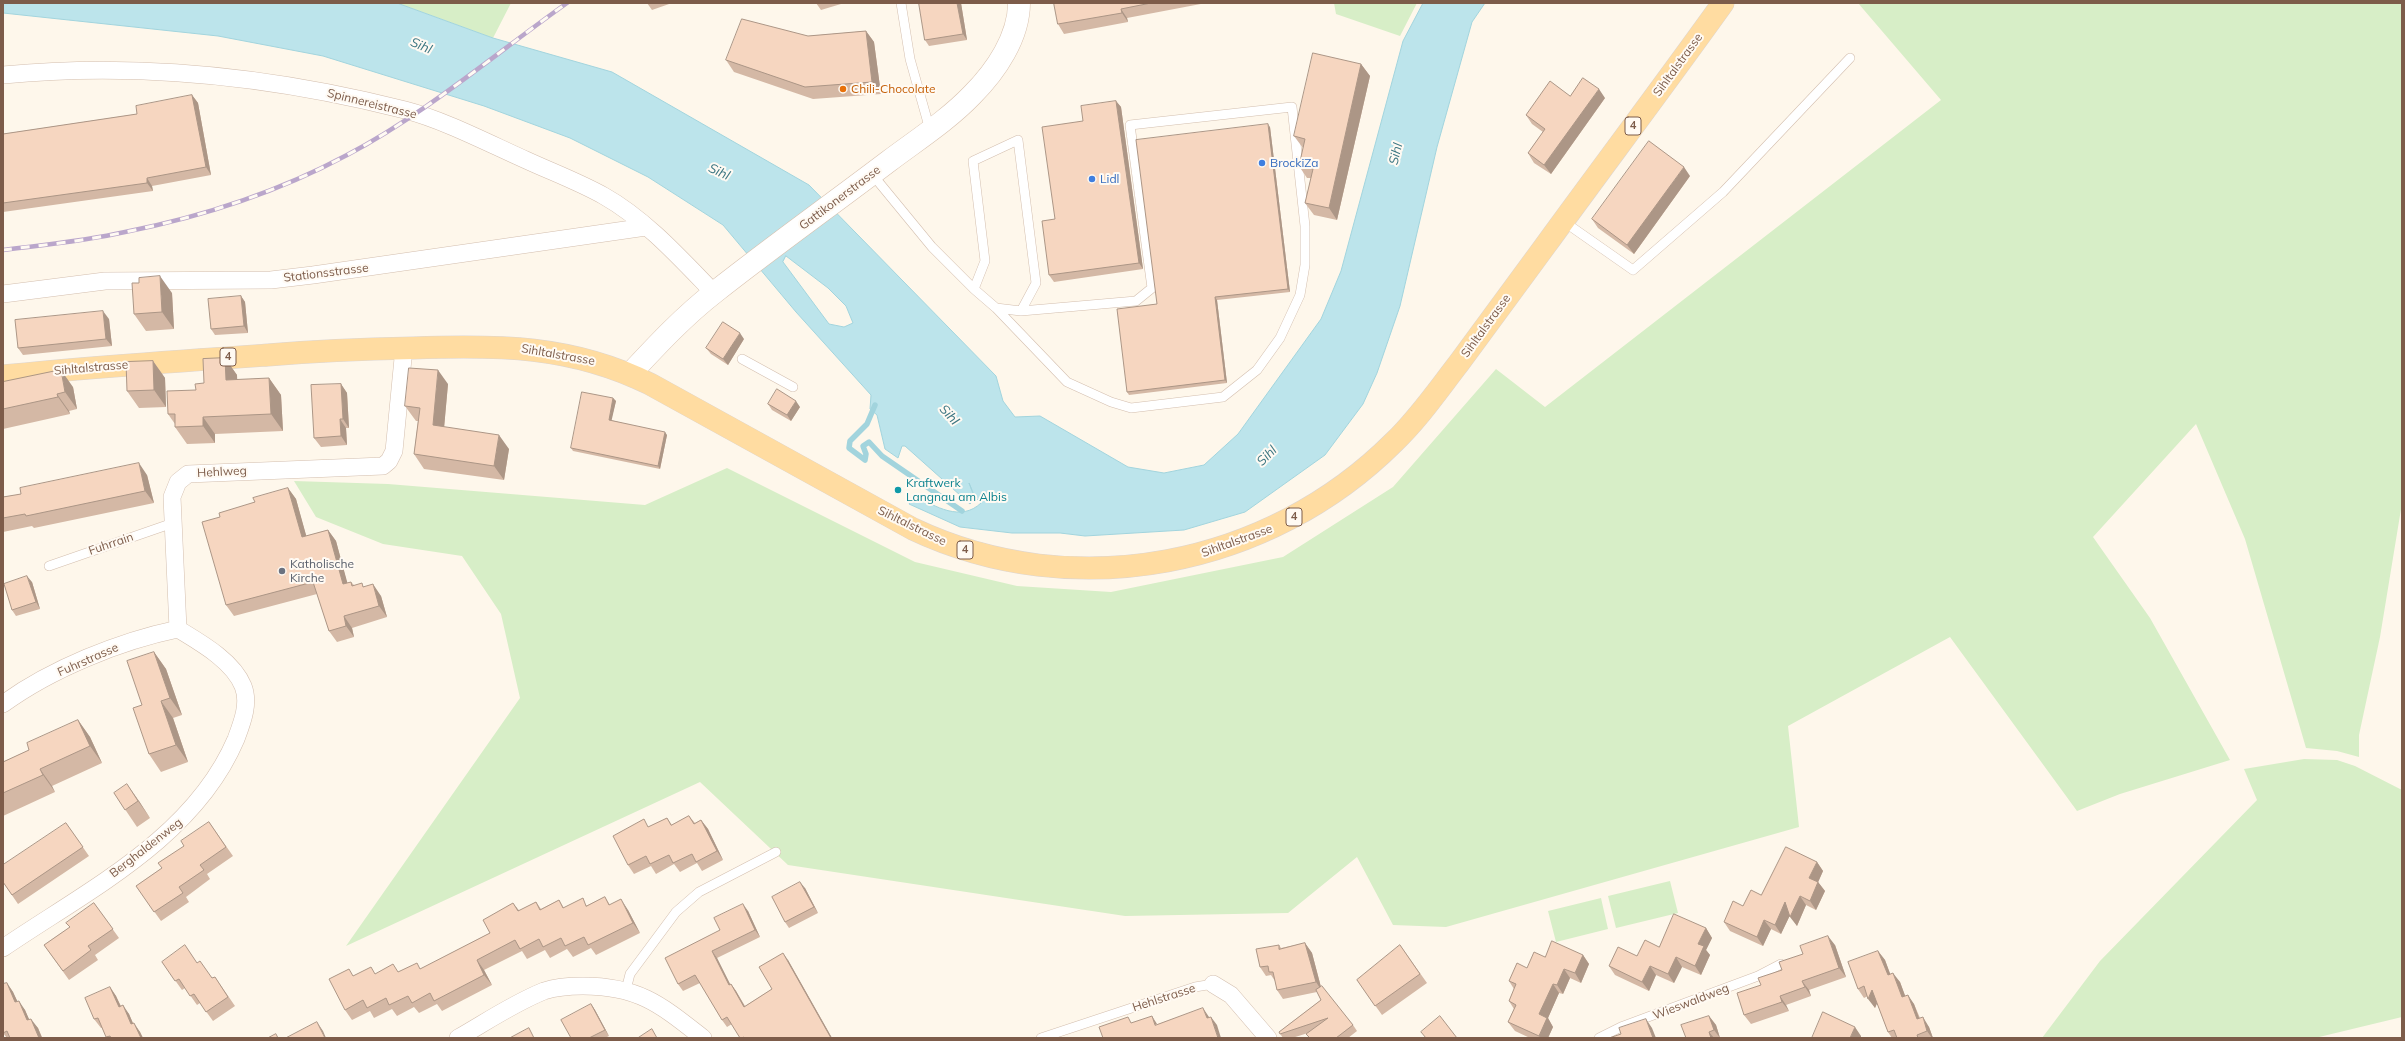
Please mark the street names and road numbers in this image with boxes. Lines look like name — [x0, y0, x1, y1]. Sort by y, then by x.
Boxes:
street label: Sihltalstrasse — [1650, 31, 1706, 99]
street label: Spinnereistrasse — [326, 86, 418, 122]
road number: 4 — [1625, 117, 1641, 135]
street label: Gattikonerstrasse — [797, 163, 883, 233]
street label: Stationsstrasse — [283, 261, 369, 285]
street label: Sihltalstrasse — [1458, 292, 1514, 360]
street label: Sihltalstrasse — [520, 341, 596, 369]
road number: 4 — [220, 348, 236, 366]
street label: Sihltalstrasse — [53, 358, 129, 378]
street label: Hehlweg — [197, 464, 247, 480]
street label: Sihltalstrasse — [875, 503, 949, 549]
road number: 4 — [1286, 508, 1302, 526]
street label: Sihltalstrasse — [1200, 521, 1274, 561]
street label: Fuhrrain — [87, 530, 135, 558]
road number: 4 — [957, 541, 973, 559]
street label: Fuhrstrasse — [55, 640, 121, 680]
street label: Berghaldenweg — [107, 815, 185, 881]
street label: Hehlstrasse — [1131, 981, 1197, 1015]
street label: Wieswaldweg — [1651, 981, 1731, 1023]

